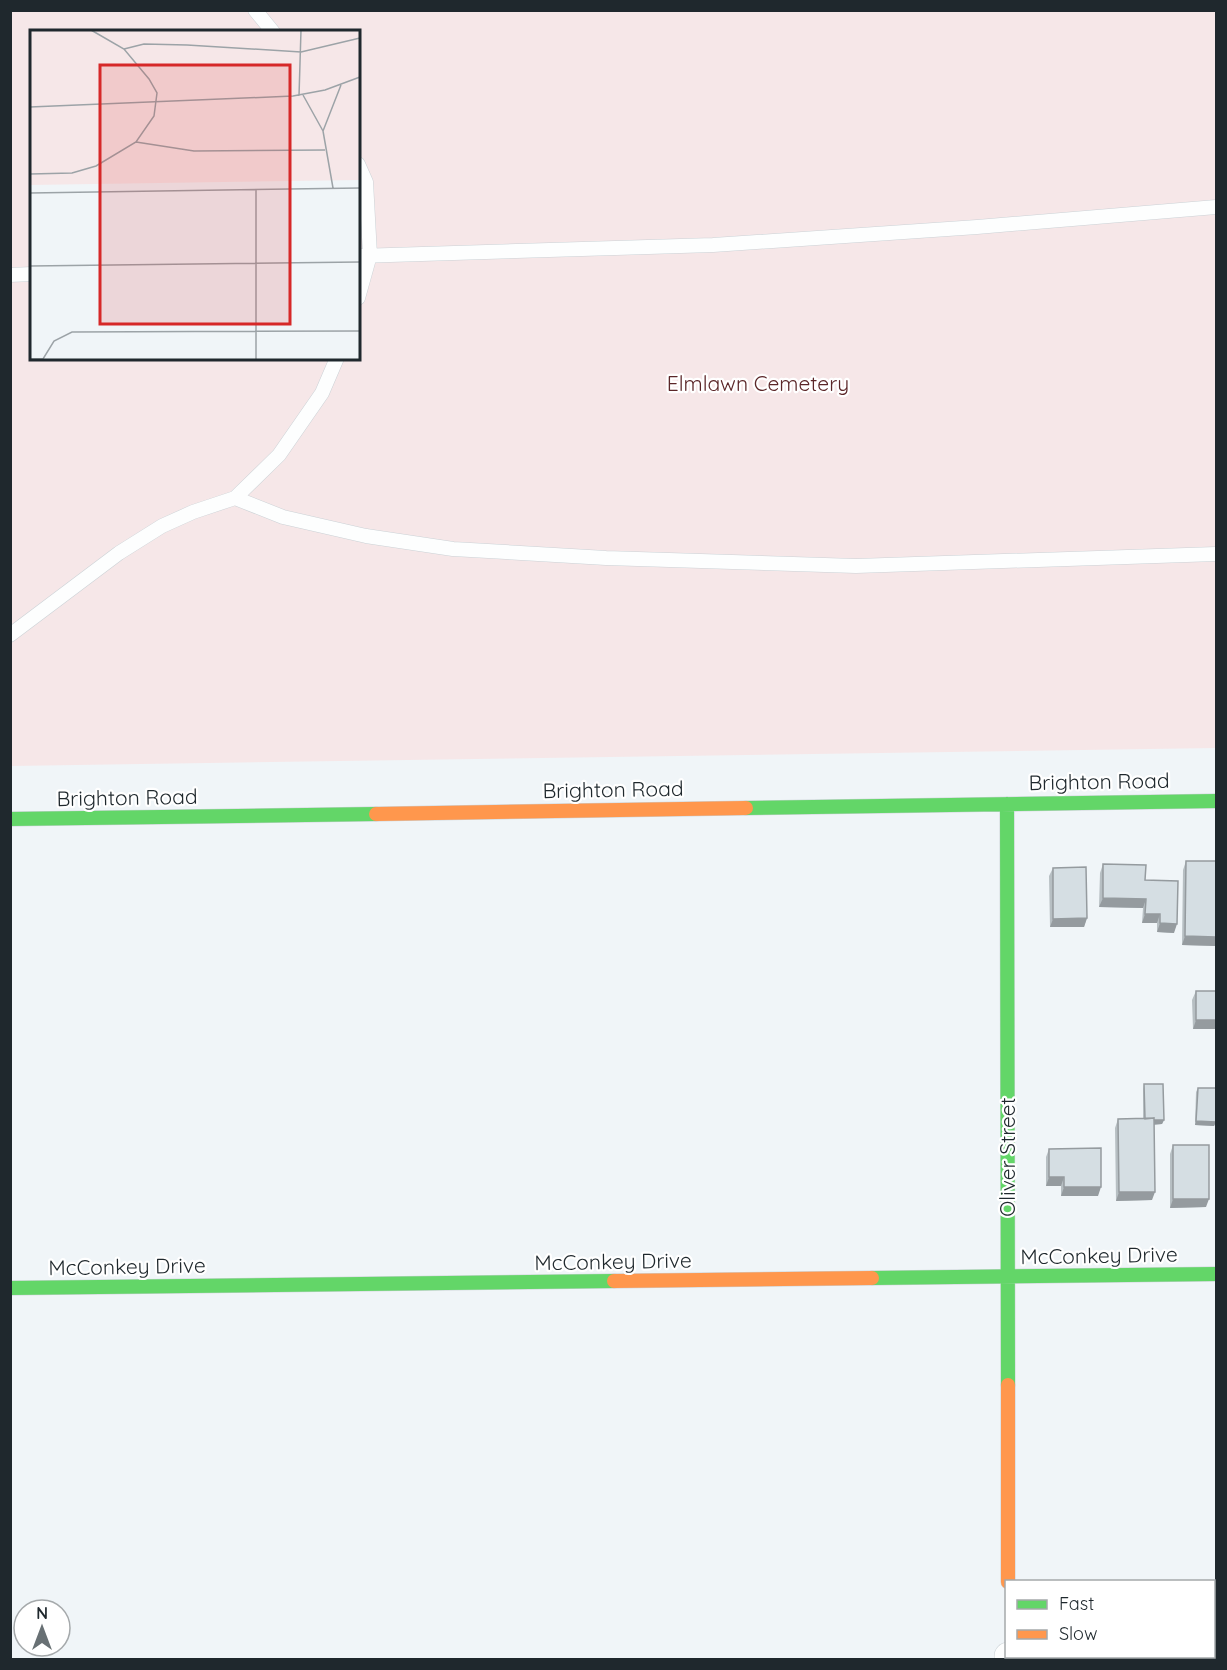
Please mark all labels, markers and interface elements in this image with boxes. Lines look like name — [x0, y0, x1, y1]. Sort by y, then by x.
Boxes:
inset map — [30, 30, 360, 360]
park label: Elmlawn Cemetery — [667, 370, 849, 396]
street label: Brighton Road — [1028, 767, 1170, 795]
street label: Brighton Road — [542, 775, 684, 803]
street label: Brighton Road — [56, 783, 198, 811]
street label: Oliver Street — [994, 1097, 1020, 1217]
street label: McConkey Drive — [1020, 1241, 1178, 1269]
street label: McConkey Drive — [534, 1247, 692, 1275]
street label: McConkey Drive — [48, 1252, 206, 1280]
legend — [1005, 1580, 1215, 1658]
text: Fast — [1059, 1592, 1094, 1615]
north arrow — [12, 1598, 72, 1658]
text: N — [36, 1603, 48, 1623]
text: Slow — [1059, 1622, 1097, 1645]

